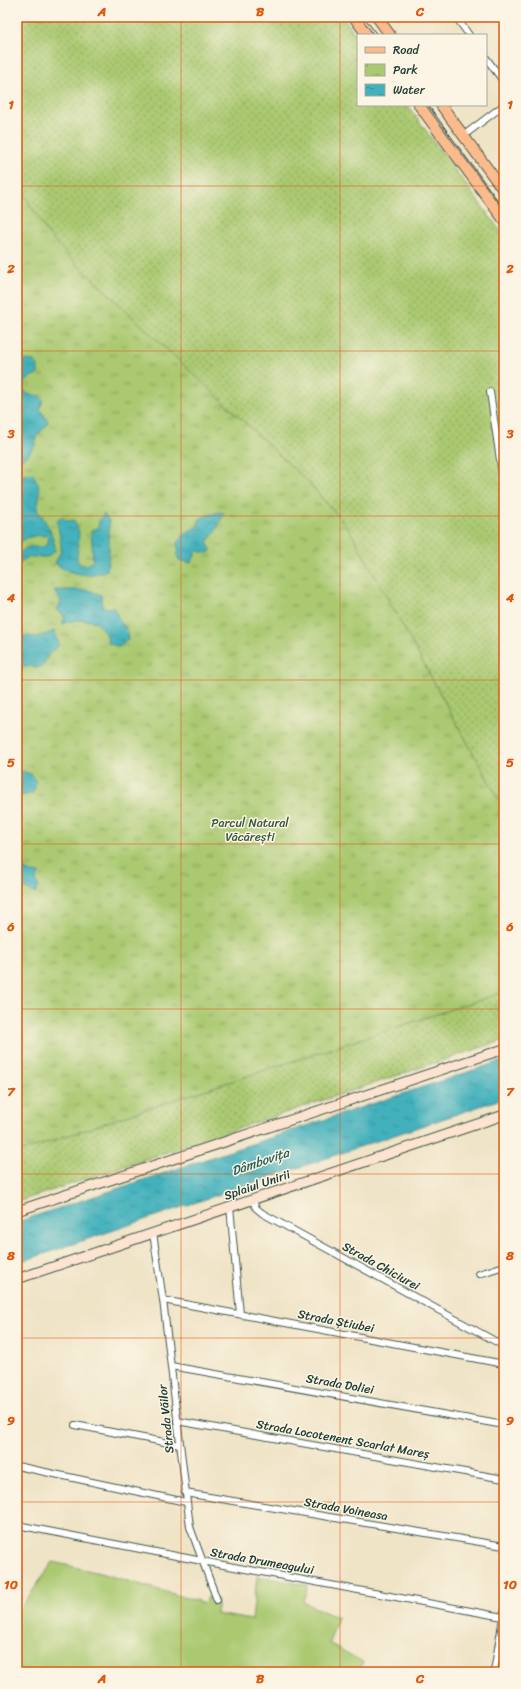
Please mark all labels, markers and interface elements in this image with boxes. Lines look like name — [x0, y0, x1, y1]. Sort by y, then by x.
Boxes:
text: A — [97, 0, 106, 23]
text: B — [256, 0, 265, 23]
text: C — [415, 0, 425, 23]
legend — [357, 34, 487, 106]
text: Road — [393, 39, 420, 61]
text: Park — [393, 59, 418, 81]
text: Water — [393, 79, 426, 101]
text: 1 — [8, 93, 14, 116]
text: 1 — [507, 93, 513, 116]
text: 2 — [6, 257, 15, 280]
text: 2 — [505, 257, 514, 280]
text: 3 — [6, 422, 15, 445]
text: 3 — [505, 422, 514, 445]
text: 4 — [6, 586, 16, 609]
text: 4 — [505, 586, 515, 609]
text: 5 — [7, 751, 15, 774]
text: 5 — [506, 751, 514, 774]
park label: Parcul Natural Văcărești — [211, 812, 289, 848]
text: 6 — [6, 915, 15, 938]
text: 6 — [505, 915, 514, 938]
text: 7 — [7, 1080, 16, 1103]
text: 7 — [506, 1080, 515, 1103]
water label: Dâmbovița — [228, 1140, 294, 1182]
street label: Splaiul Unirii — [221, 1163, 294, 1207]
street label: Strada Chiciurei — [338, 1236, 425, 1297]
text: 8 — [6, 1244, 15, 1267]
text: 8 — [505, 1244, 514, 1267]
street label: Strada Știubei — [296, 1303, 377, 1339]
street label: Strada Doliei — [304, 1367, 376, 1401]
street label: Strada Văilor — [151, 1382, 181, 1455]
text: 9 — [7, 1409, 15, 1432]
text: 9 — [506, 1409, 514, 1432]
street label: Strada Locotenent Scarlat Mareș — [255, 1413, 432, 1465]
street label: Strada Voineasa — [302, 1491, 390, 1527]
street label: Strada Drumeagului — [208, 1541, 316, 1581]
text: 10 — [4, 1573, 18, 1596]
text: 10 — [503, 1573, 517, 1596]
text: A — [97, 1667, 106, 1689]
text: B — [256, 1667, 265, 1689]
text: C — [415, 1667, 425, 1689]

